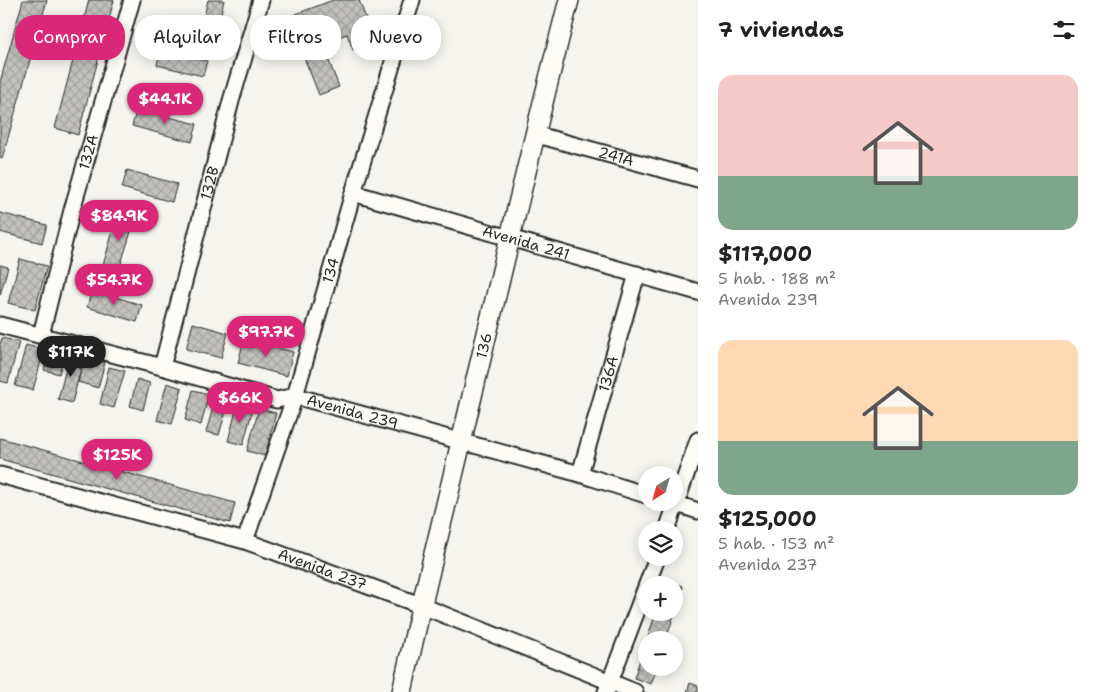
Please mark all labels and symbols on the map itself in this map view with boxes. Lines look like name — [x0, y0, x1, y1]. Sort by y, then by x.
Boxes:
pin: $44.1K — [124, 82, 206, 125]
street label: 132A — [74, 132, 103, 172]
street label: 241A — [596, 142, 636, 171]
street label: 132B — [196, 164, 224, 202]
pin: $84.9K — [78, 200, 160, 242]
street label: Avenida 241 — [480, 221, 572, 265]
street label: 134 — [318, 255, 344, 286]
pin: $54.7K — [73, 264, 155, 306]
pin: $97.7K — [225, 316, 307, 358]
street label: 136 — [471, 331, 497, 361]
pin: $117K — [36, 336, 106, 378]
street label: 136A — [594, 353, 623, 394]
pin: $66K — [210, 382, 270, 424]
street label: Avenida 239 — [305, 390, 400, 434]
pin: $125K — [82, 438, 152, 481]
north arrow — [638, 466, 682, 511]
street label: Avenida 237 — [275, 544, 370, 595]

